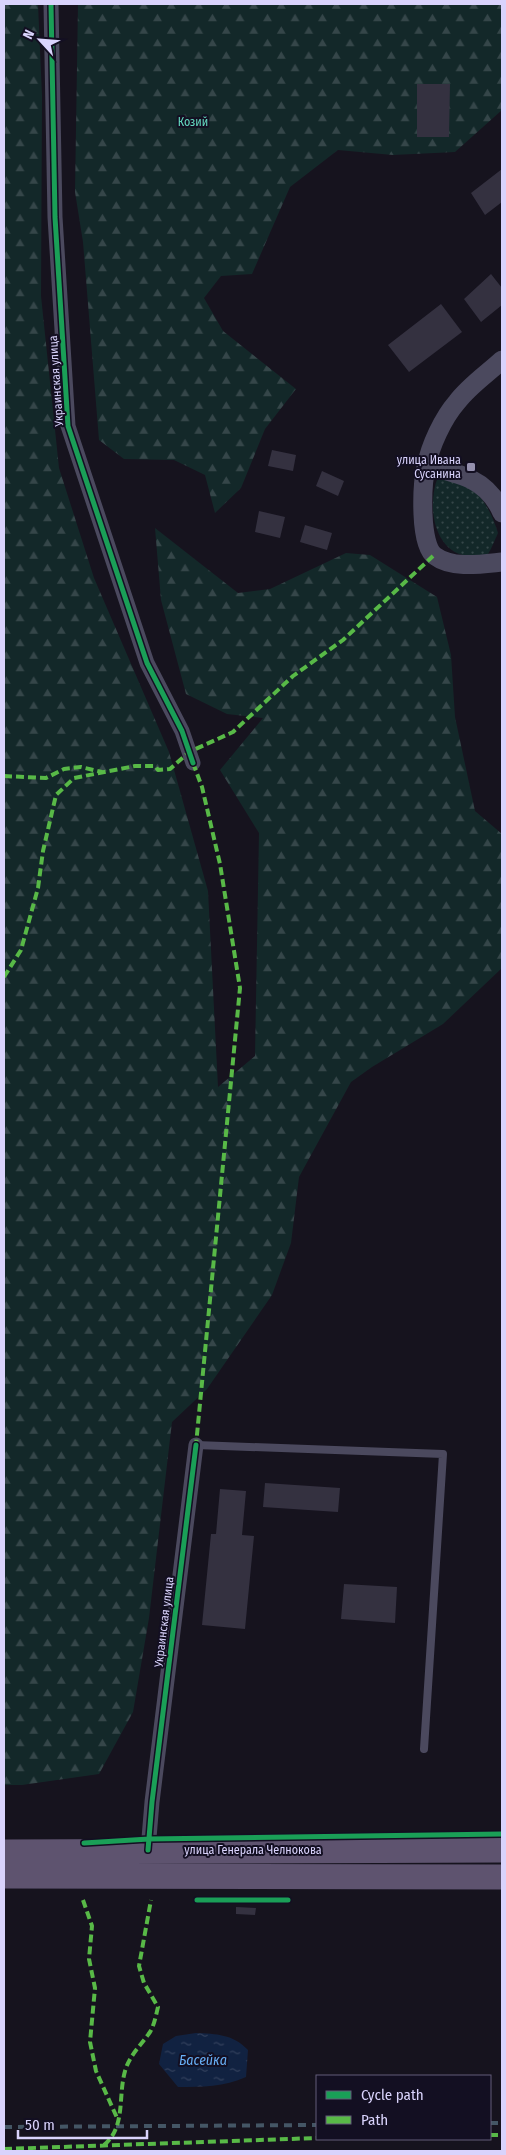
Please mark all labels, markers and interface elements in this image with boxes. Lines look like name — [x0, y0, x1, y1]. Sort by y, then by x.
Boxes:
north arrow — [15, 15, 65, 65]
text: N — [19, 27, 38, 42]
park label: Козий — [178, 115, 208, 129]
street label: Украинская улица — [46, 335, 66, 428]
place label: улица Ивана Сусанина — [397, 453, 461, 481]
marker: улица Ивана Сусанина — [465, 461, 477, 473]
street label: Украинская улица — [151, 1576, 177, 1669]
street label: улица Генерала Челнокова — [184, 1843, 322, 1857]
water label: Басейка — [179, 2052, 227, 2069]
legend — [316, 2075, 491, 2140]
text: Cycle path — [361, 2086, 424, 2104]
scale bar — [18, 2108, 146, 2140]
text: Path — [361, 2111, 388, 2129]
text: 50 m — [25, 2116, 55, 2134]

